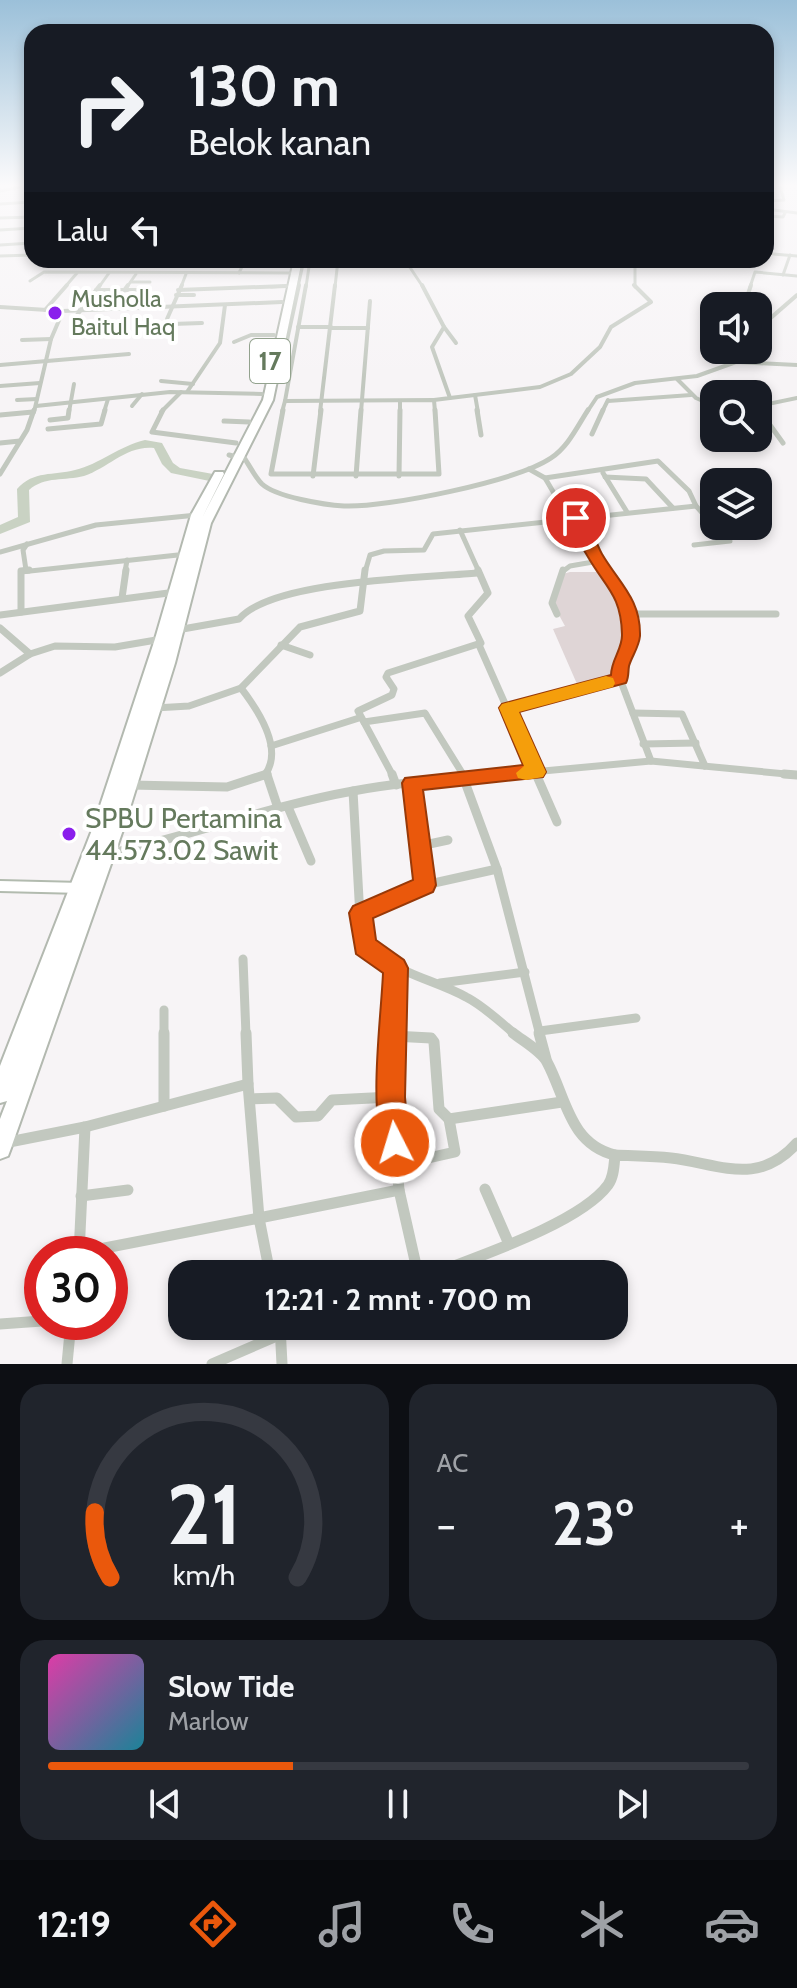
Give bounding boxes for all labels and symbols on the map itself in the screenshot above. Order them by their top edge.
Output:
place label: Musholla Baitul Haq [71,284,175,341]
marker: Musholla Baitul Haq [46,304,64,322]
road number: 17 [250,339,290,383]
pin [542,484,610,552]
place label: SPBU Pertamina 44.573.02 Sawit [85,801,283,867]
marker: SPBU Pertamina 44.573.02 Sawit [60,825,78,843]
position arrow [353,1101,437,1185]
speed limit sign: 30 [24,1236,128,1340]

